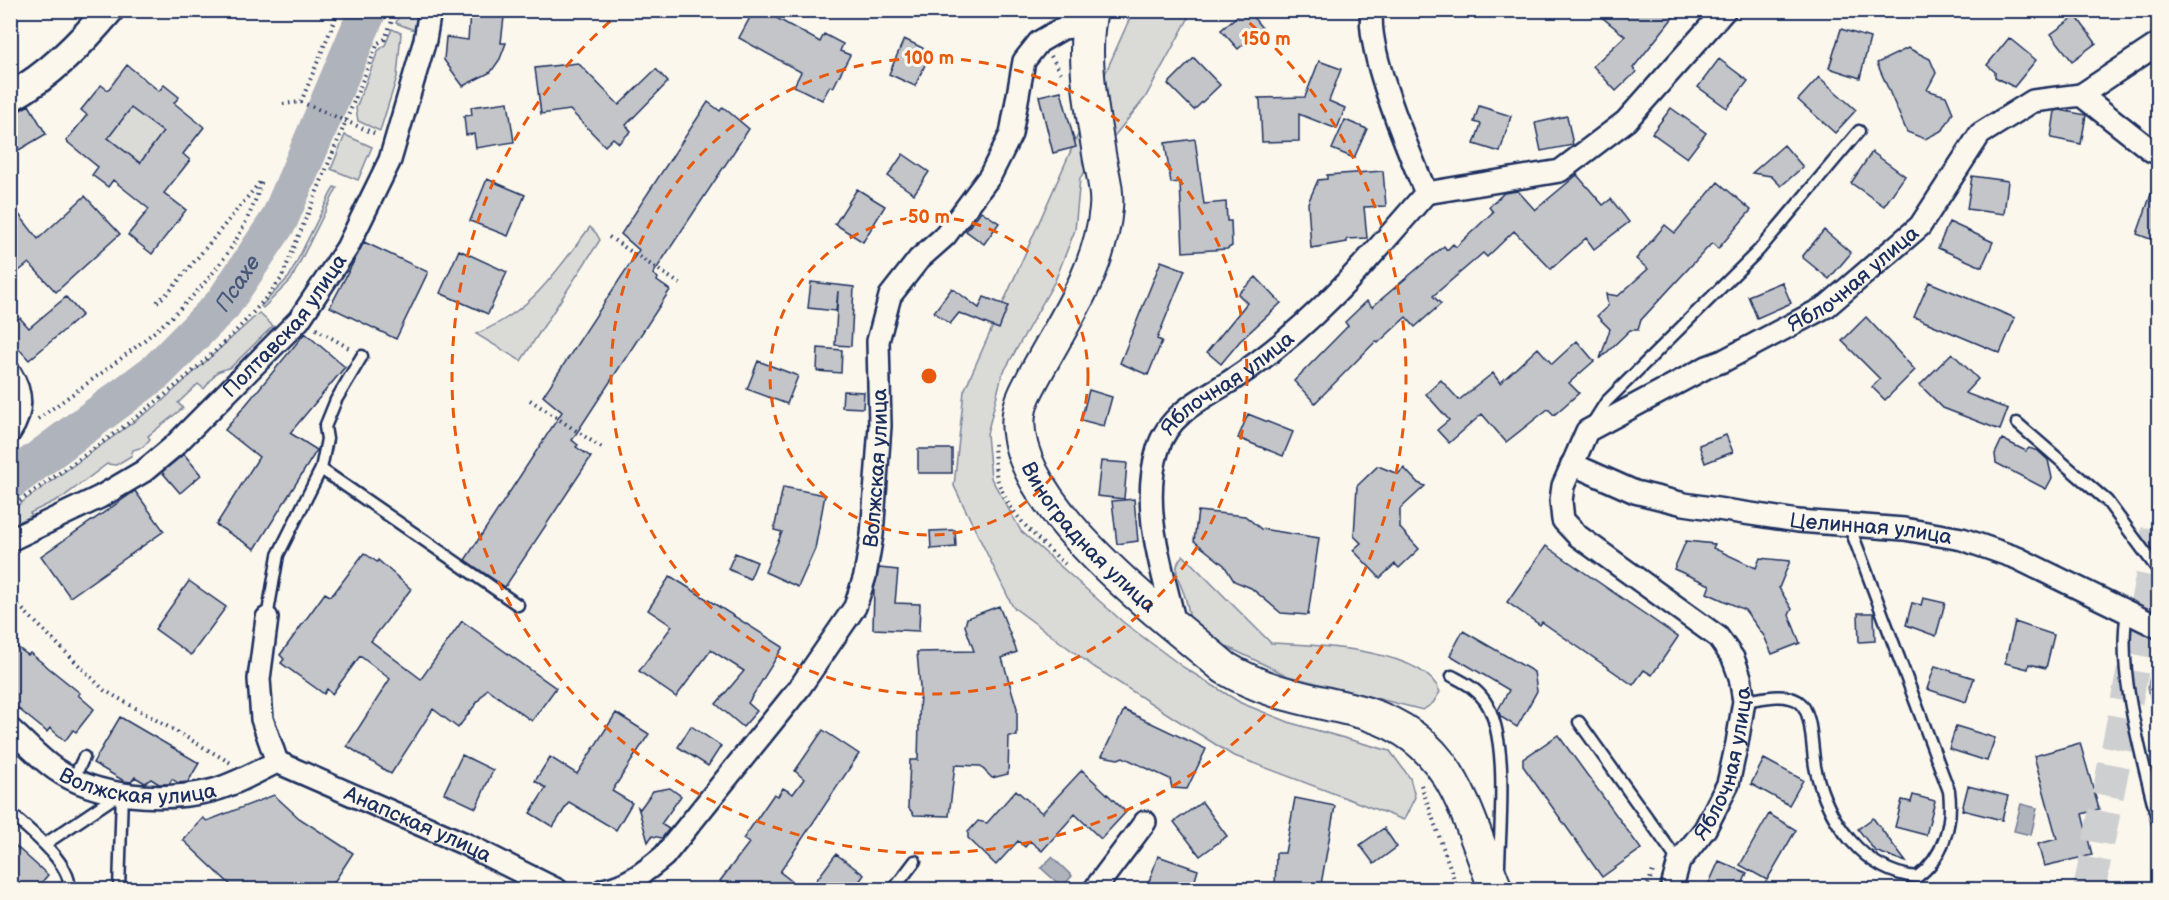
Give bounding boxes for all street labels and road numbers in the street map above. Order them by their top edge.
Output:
street label: Яблочная улица [1783,220,1924,338]
street label: Полтавская улица [218,249,353,403]
street label: Яблочная улица [1155,326,1300,440]
street label: Волжская улица [858,388,893,549]
street label: Виноградная улица [1016,458,1161,618]
street label: Целинная улица [1788,508,1955,550]
street label: Яблочная улица [1689,685,1757,846]
street label: Волжская улица [55,762,219,810]
street label: Анапская улица [340,781,496,868]

